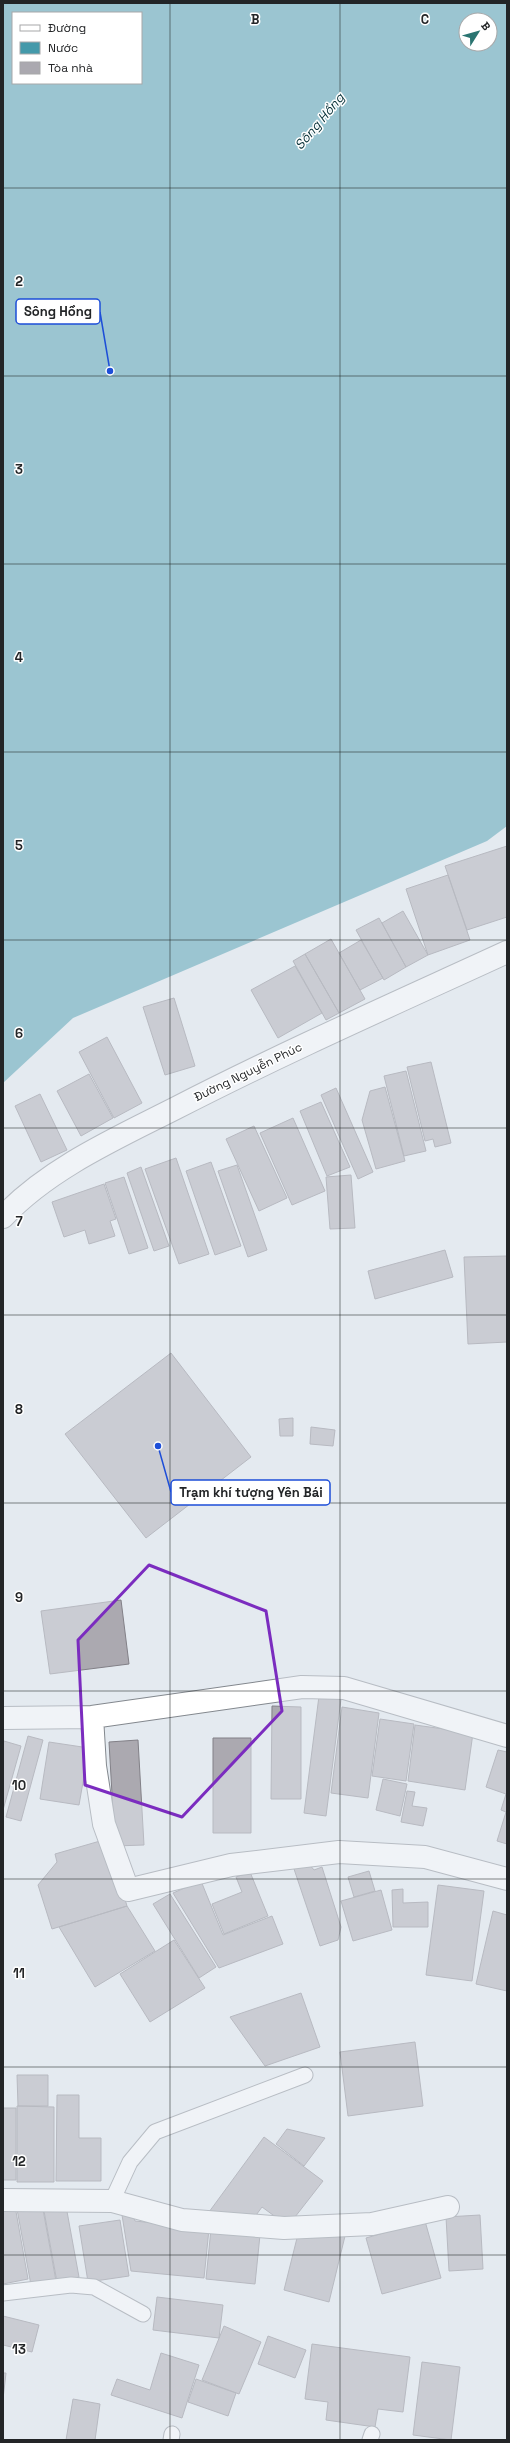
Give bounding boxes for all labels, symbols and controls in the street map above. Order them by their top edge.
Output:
text: B [251,11,260,28]
text: C [421,11,429,28]
legend [12,12,142,84]
north arrow [458,12,498,52]
text: B [478,19,494,33]
text: Đường [48,20,86,36]
text: Nước [48,40,78,56]
text: Tòa nhà [48,60,93,76]
water label: Sông Hồng [291,89,348,153]
text: 2 [15,273,23,290]
callout: Sông Hồng [16,299,100,324]
text: Sông Hồng [24,303,92,320]
text: 3 [15,461,23,478]
text: 4 [15,649,23,666]
text: 5 [15,837,23,854]
text: 6 [15,1025,23,1042]
street label: Đường Nguyễn Phúc [191,1039,305,1105]
text: 7 [15,1213,23,1230]
text: 8 [15,1401,23,1418]
callout: Trạm khí tượng Yên Bái [171,1480,330,1505]
text: Trạm khí tượng Yên Bái [179,1484,323,1501]
text: 9 [15,1589,23,1606]
text: 10 [12,1777,26,1794]
text: 11 [13,1965,25,1982]
text: 12 [12,2153,26,2170]
text: 13 [12,2341,26,2358]

